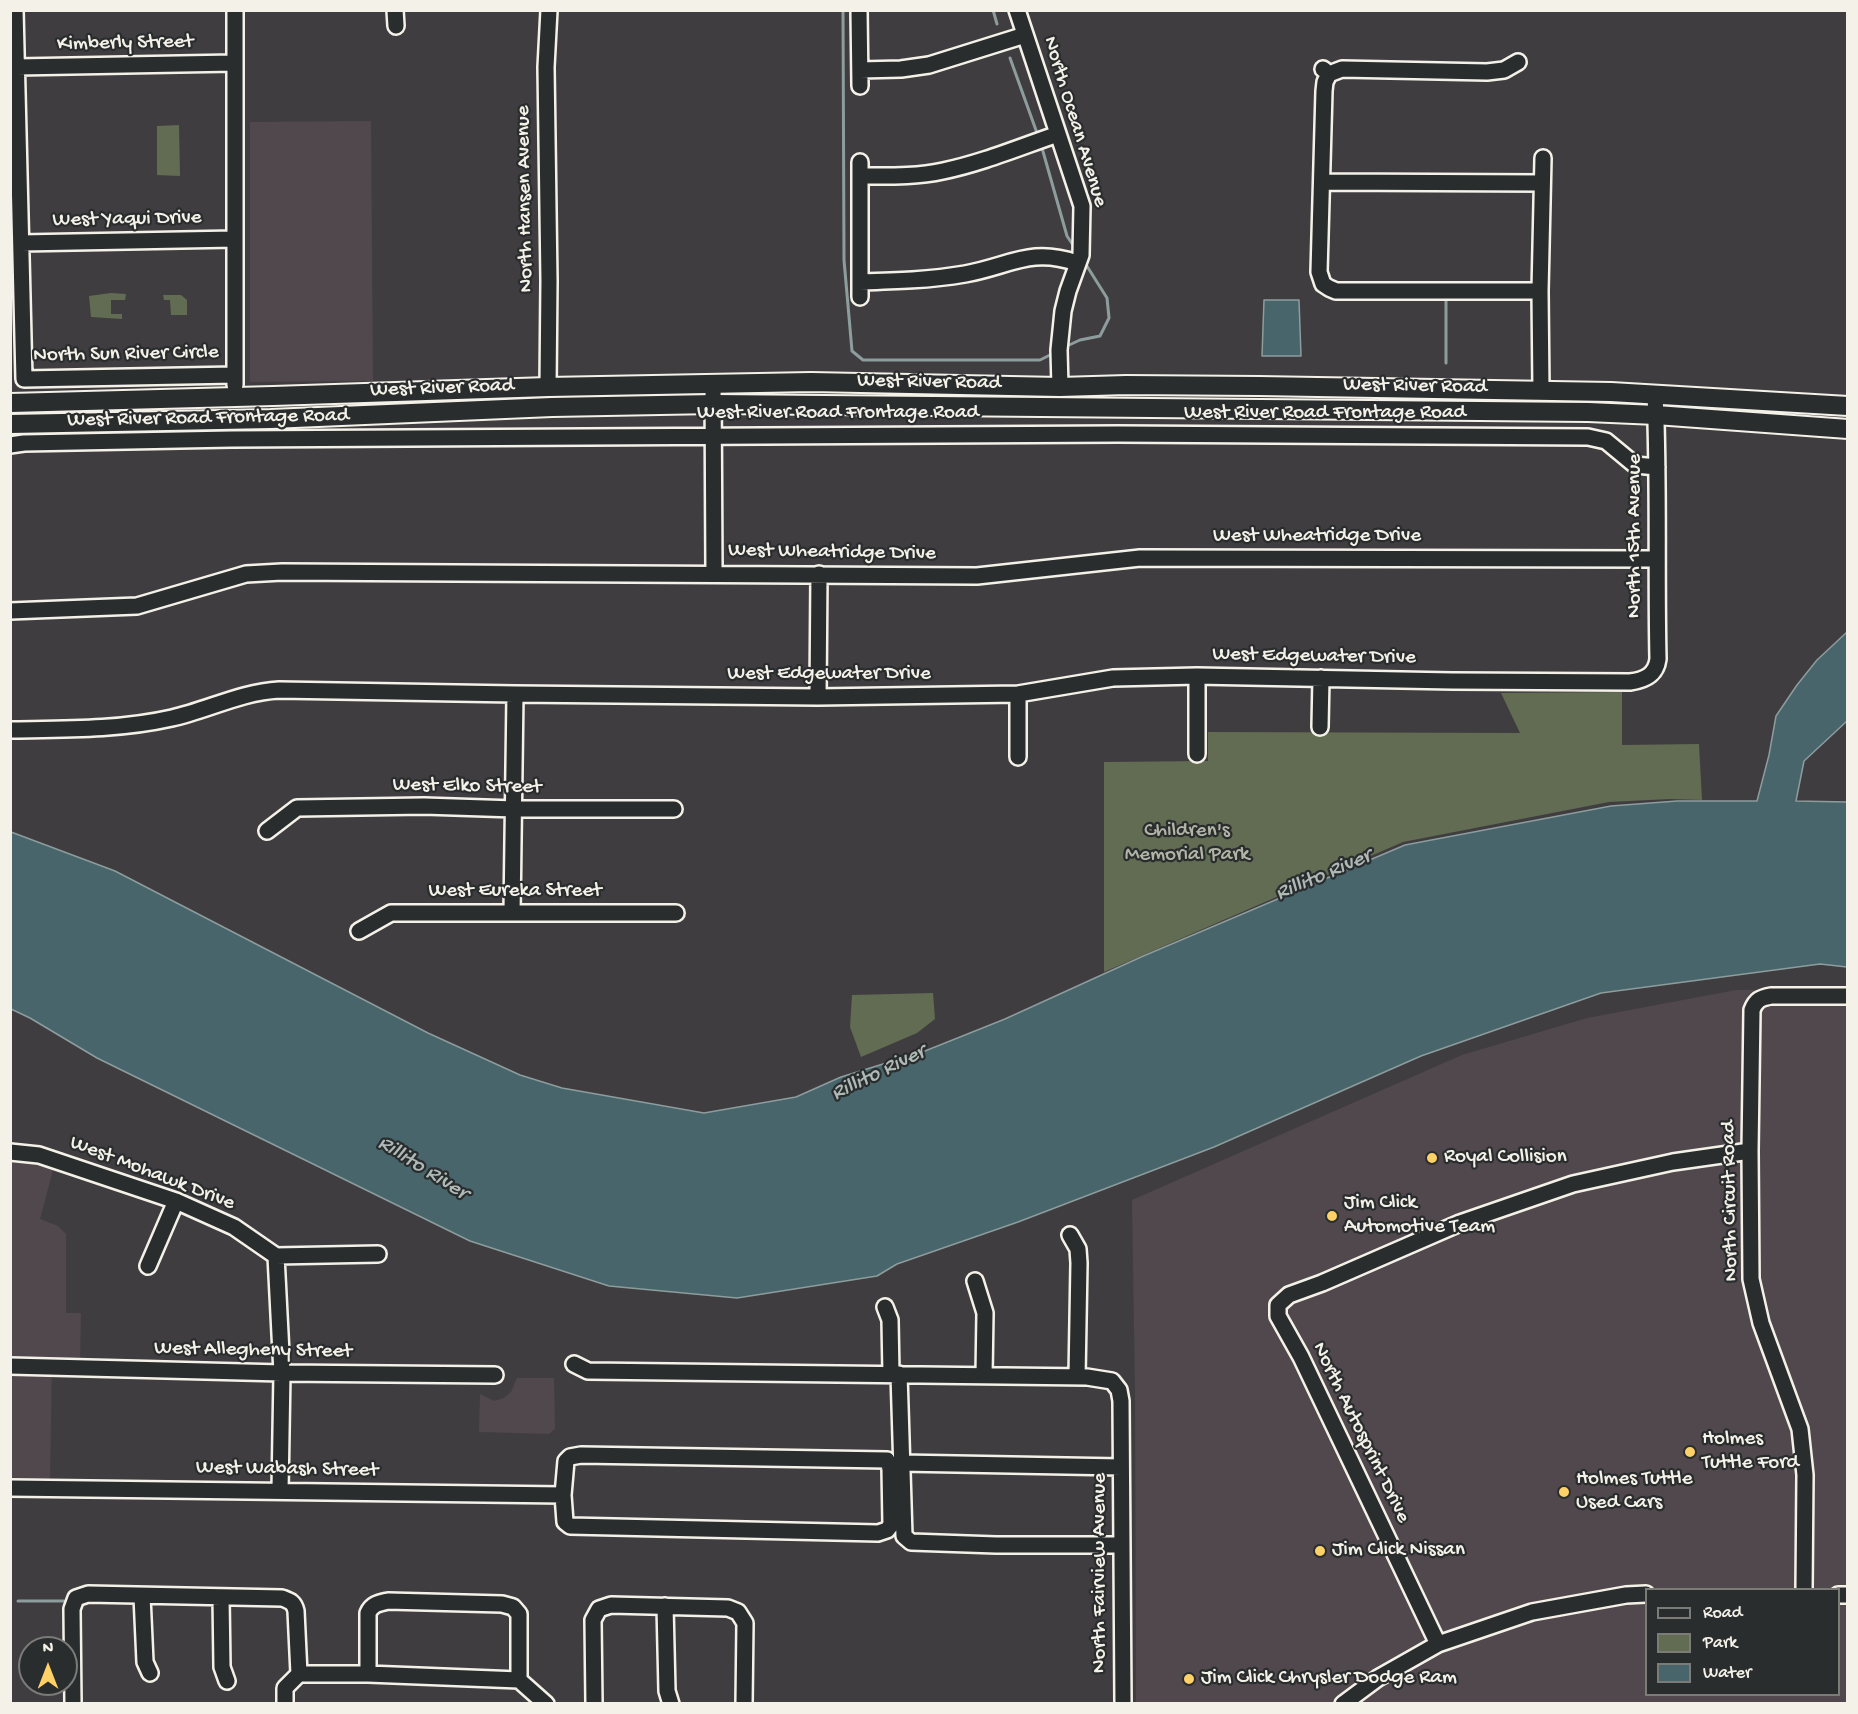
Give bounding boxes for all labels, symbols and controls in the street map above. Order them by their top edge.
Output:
street label: Kimberly Street [57,30,193,58]
street label: North Ocean Avenue [1036,34,1112,210]
street label: North Hansen Avenue [512,105,540,293]
street label: West Yaqui Drive [52,206,202,234]
street label: North Sun River Circle [33,341,219,369]
street label: West River Road [857,369,1001,397]
street label: West River Road [1343,373,1487,401]
street label: West River Road [370,374,514,404]
street label: West River Road Frontage Road [697,401,979,427]
street label: West River Road Frontage Road [1184,401,1466,427]
street label: West River Road Frontage Road [67,404,349,434]
street label: North 15th Avenue [1623,454,1649,618]
street label: West Wheatridge Drive [1213,524,1421,550]
street label: West Wheatridge Drive [728,539,936,567]
street label: West Edgewater Drive [1212,643,1416,671]
street label: West Edgewater Drive [727,662,931,688]
street label: West Elko Street [392,773,542,801]
park label: Children's Memorial Park [1125,819,1249,869]
water label: Rillito River [1272,844,1376,908]
street label: West Eureka Street [428,879,602,905]
water label: Rillito River [828,1040,930,1108]
street label: North Circuit Road [1717,1120,1745,1282]
street label: West Mohawk Drive [66,1131,238,1217]
water label: Rillito River [372,1131,472,1207]
place label: Royal Collision [1444,1145,1567,1171]
marker: Royal Collision [1425,1151,1439,1165]
place label: Jim Click Automotive Team [1344,1191,1495,1241]
marker: Jim Click Automotive Team [1325,1209,1339,1223]
street label: West Allegheny Street [154,1337,352,1365]
street label: North Autosprint Drive [1305,1339,1415,1527]
place label: Holmes Tuttle Ford [1702,1427,1799,1477]
marker: Holmes Tuttle Ford [1683,1445,1697,1459]
street label: West Wabash Street [196,1456,378,1484]
place label: Holmes Tuttle Used Cars [1576,1467,1693,1517]
street label: North Fairview Avenue [1088,1473,1114,1673]
marker: Holmes Tuttle Used Cars [1557,1485,1571,1499]
place label: Jim Click Nissan [1332,1538,1465,1564]
marker: Jim Click Nissan [1313,1544,1327,1558]
legend [1645,1588,1840,1696]
text: Road [1703,1603,1742,1624]
text: Park [1703,1633,1737,1654]
north arrow [18,1636,78,1696]
text: N [43,1640,53,1659]
text: Water [1703,1663,1751,1684]
place label: Jim Click Chrysler Dodge Ram [1201,1666,1457,1692]
marker: Jim Click Chrysler Dodge Ram [1182,1672,1196,1686]

